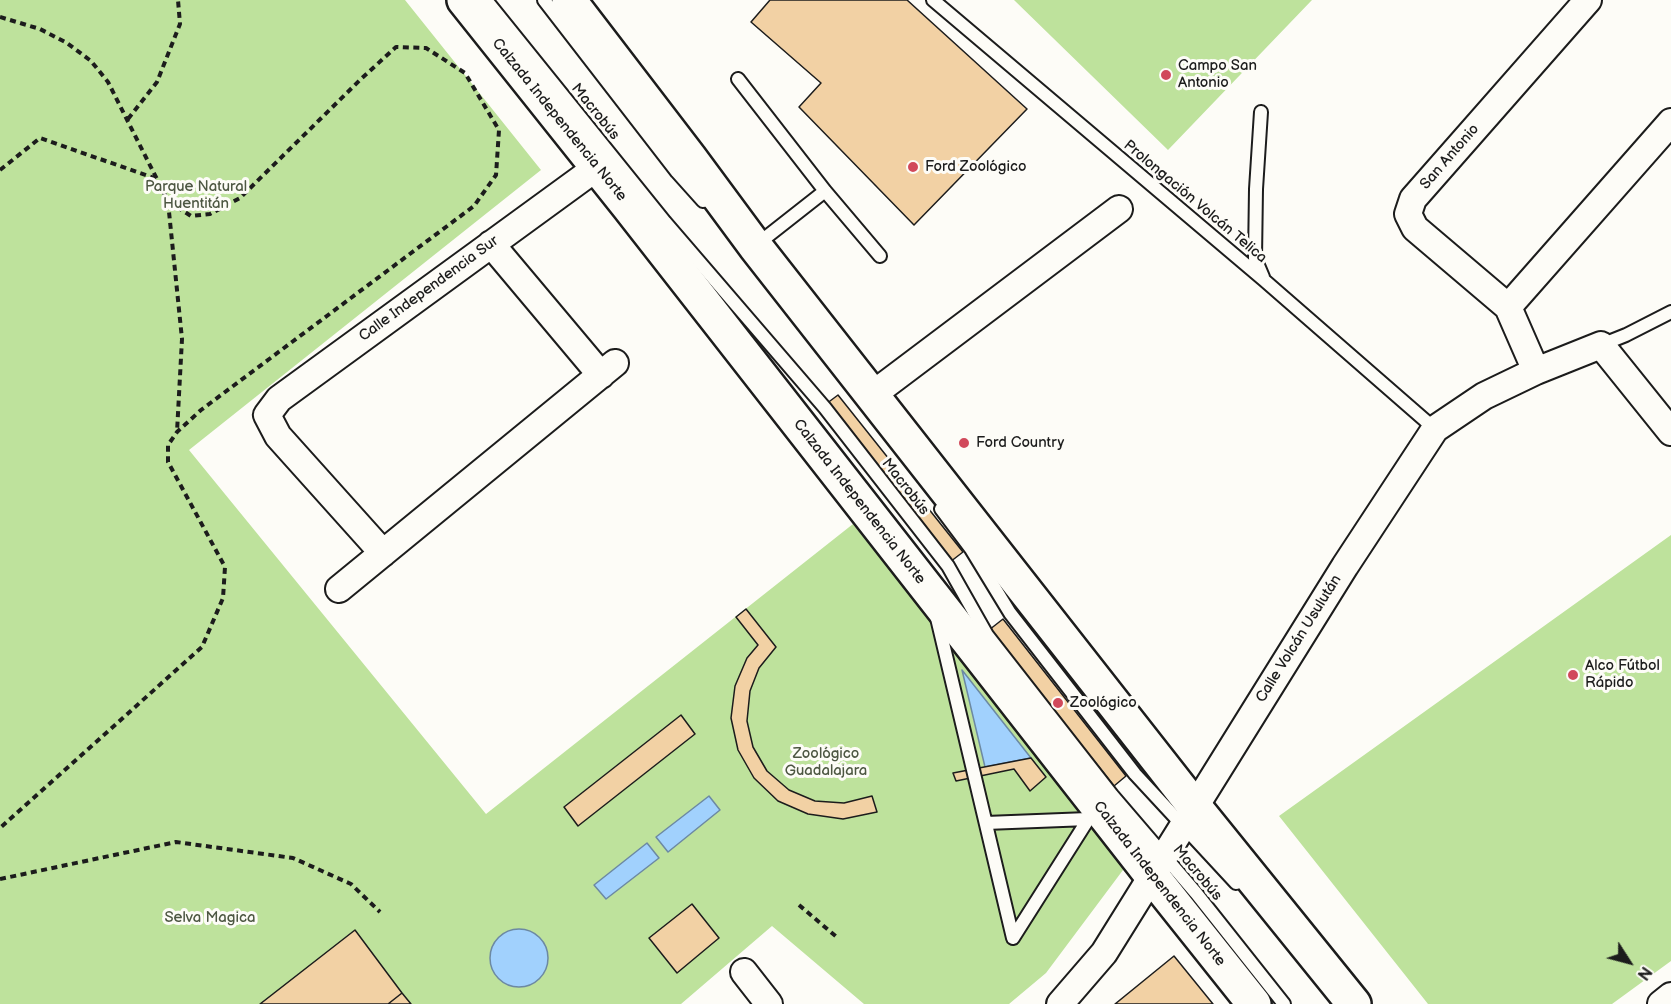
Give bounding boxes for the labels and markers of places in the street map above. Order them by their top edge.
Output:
place label: Campo San Antonio [1178,57,1257,92]
marker: Campo San Antonio [1159,68,1173,82]
place label: Ford Zoológico [925,158,1026,176]
marker: Ford Zoológico [906,160,920,174]
place label: Ford Country [976,434,1064,452]
marker: Ford Country [957,436,971,450]
place label: Alco Fútbol Rápido [1585,657,1660,692]
marker: Alco Fútbol Rápido [1566,668,1580,682]
place label: Zoológico [1070,694,1137,712]
marker: Zoológico [1051,696,1065,710]

